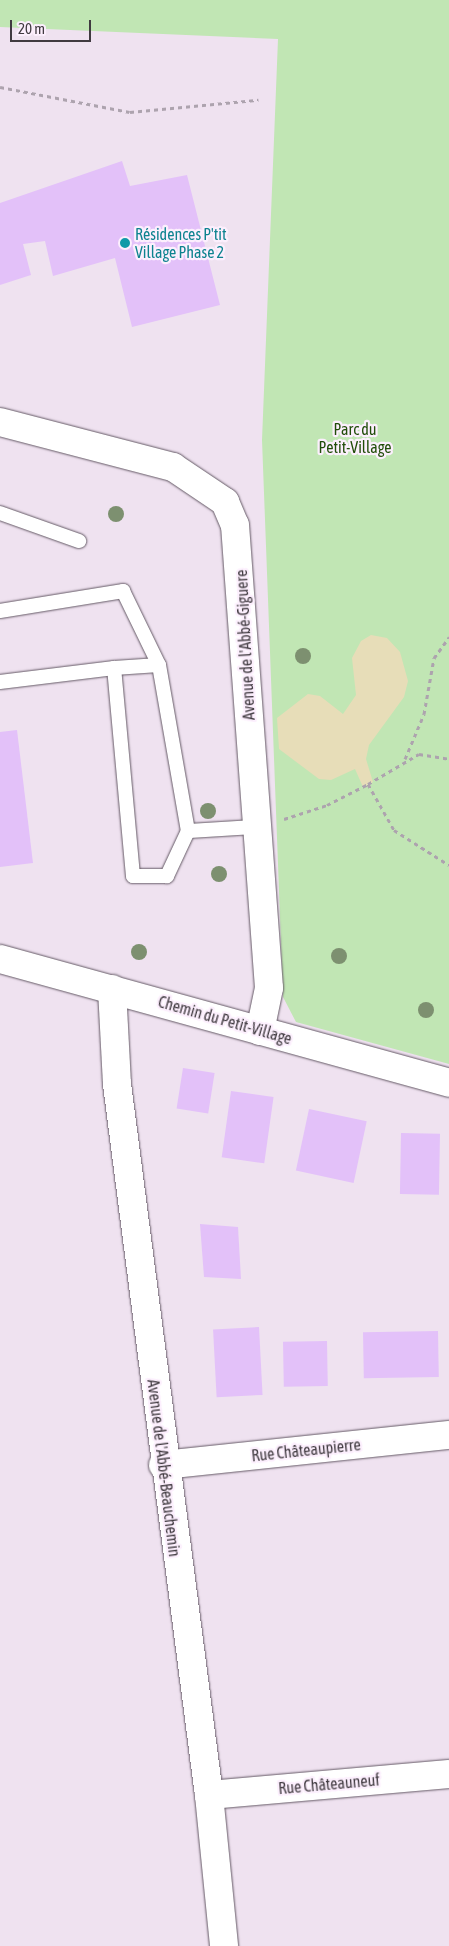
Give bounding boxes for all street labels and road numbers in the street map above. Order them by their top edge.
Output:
street label: Avenue de l'Abbé-Giguere [231,569,259,721]
street label: Chemin du Petit-Village [156,992,294,1048]
street label: Avenue de l'Abbé-Beauchemin [144,1378,184,1558]
street label: Rue Châteaupierre [250,1435,362,1465]
street label: Rue Châteauneuf [278,1770,380,1798]

